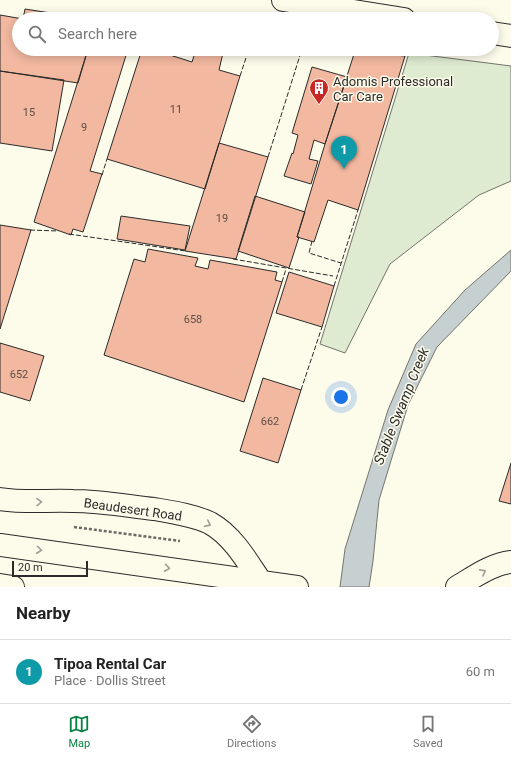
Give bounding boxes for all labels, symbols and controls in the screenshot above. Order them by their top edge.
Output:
search box [12,12,499,56]
icon: search [26,23,48,45]
text: Search here [58,25,137,43]
place label: Adomis Professional Car Care [333,74,453,104]
building icon: Adomis Professional Car Care [308,77,330,105]
house number: 11 [170,103,182,116]
house number: 15 [23,106,35,119]
house number: 9 [81,121,87,134]
pin: 1 [331,136,357,169]
house number: 19 [216,212,228,225]
house number: 658 [184,313,202,326]
water label: Stable Swamp Creek [370,344,432,467]
house number: 652 [10,368,28,381]
your location [331,387,351,407]
house number: 662 [261,415,279,428]
street label: Beaudesert Road [83,495,183,524]
one-way arrow [36,497,42,506]
one-way arrow [204,519,211,527]
one-way arrow [36,545,42,554]
scale bar [12,559,88,578]
text: 20 m [18,561,43,574]
one-way arrow [164,563,170,572]
one-way arrow [479,569,486,577]
text: Nearby [16,603,71,623]
text: Tipoa Rental Car [54,655,166,673]
text: 1 [25,664,33,679]
text: 60 m [466,664,495,679]
text: Place · Dollis Street [54,673,166,688]
tab: Map [68,713,90,750]
tab: Directions [227,713,276,750]
tab: Saved [413,713,443,750]

